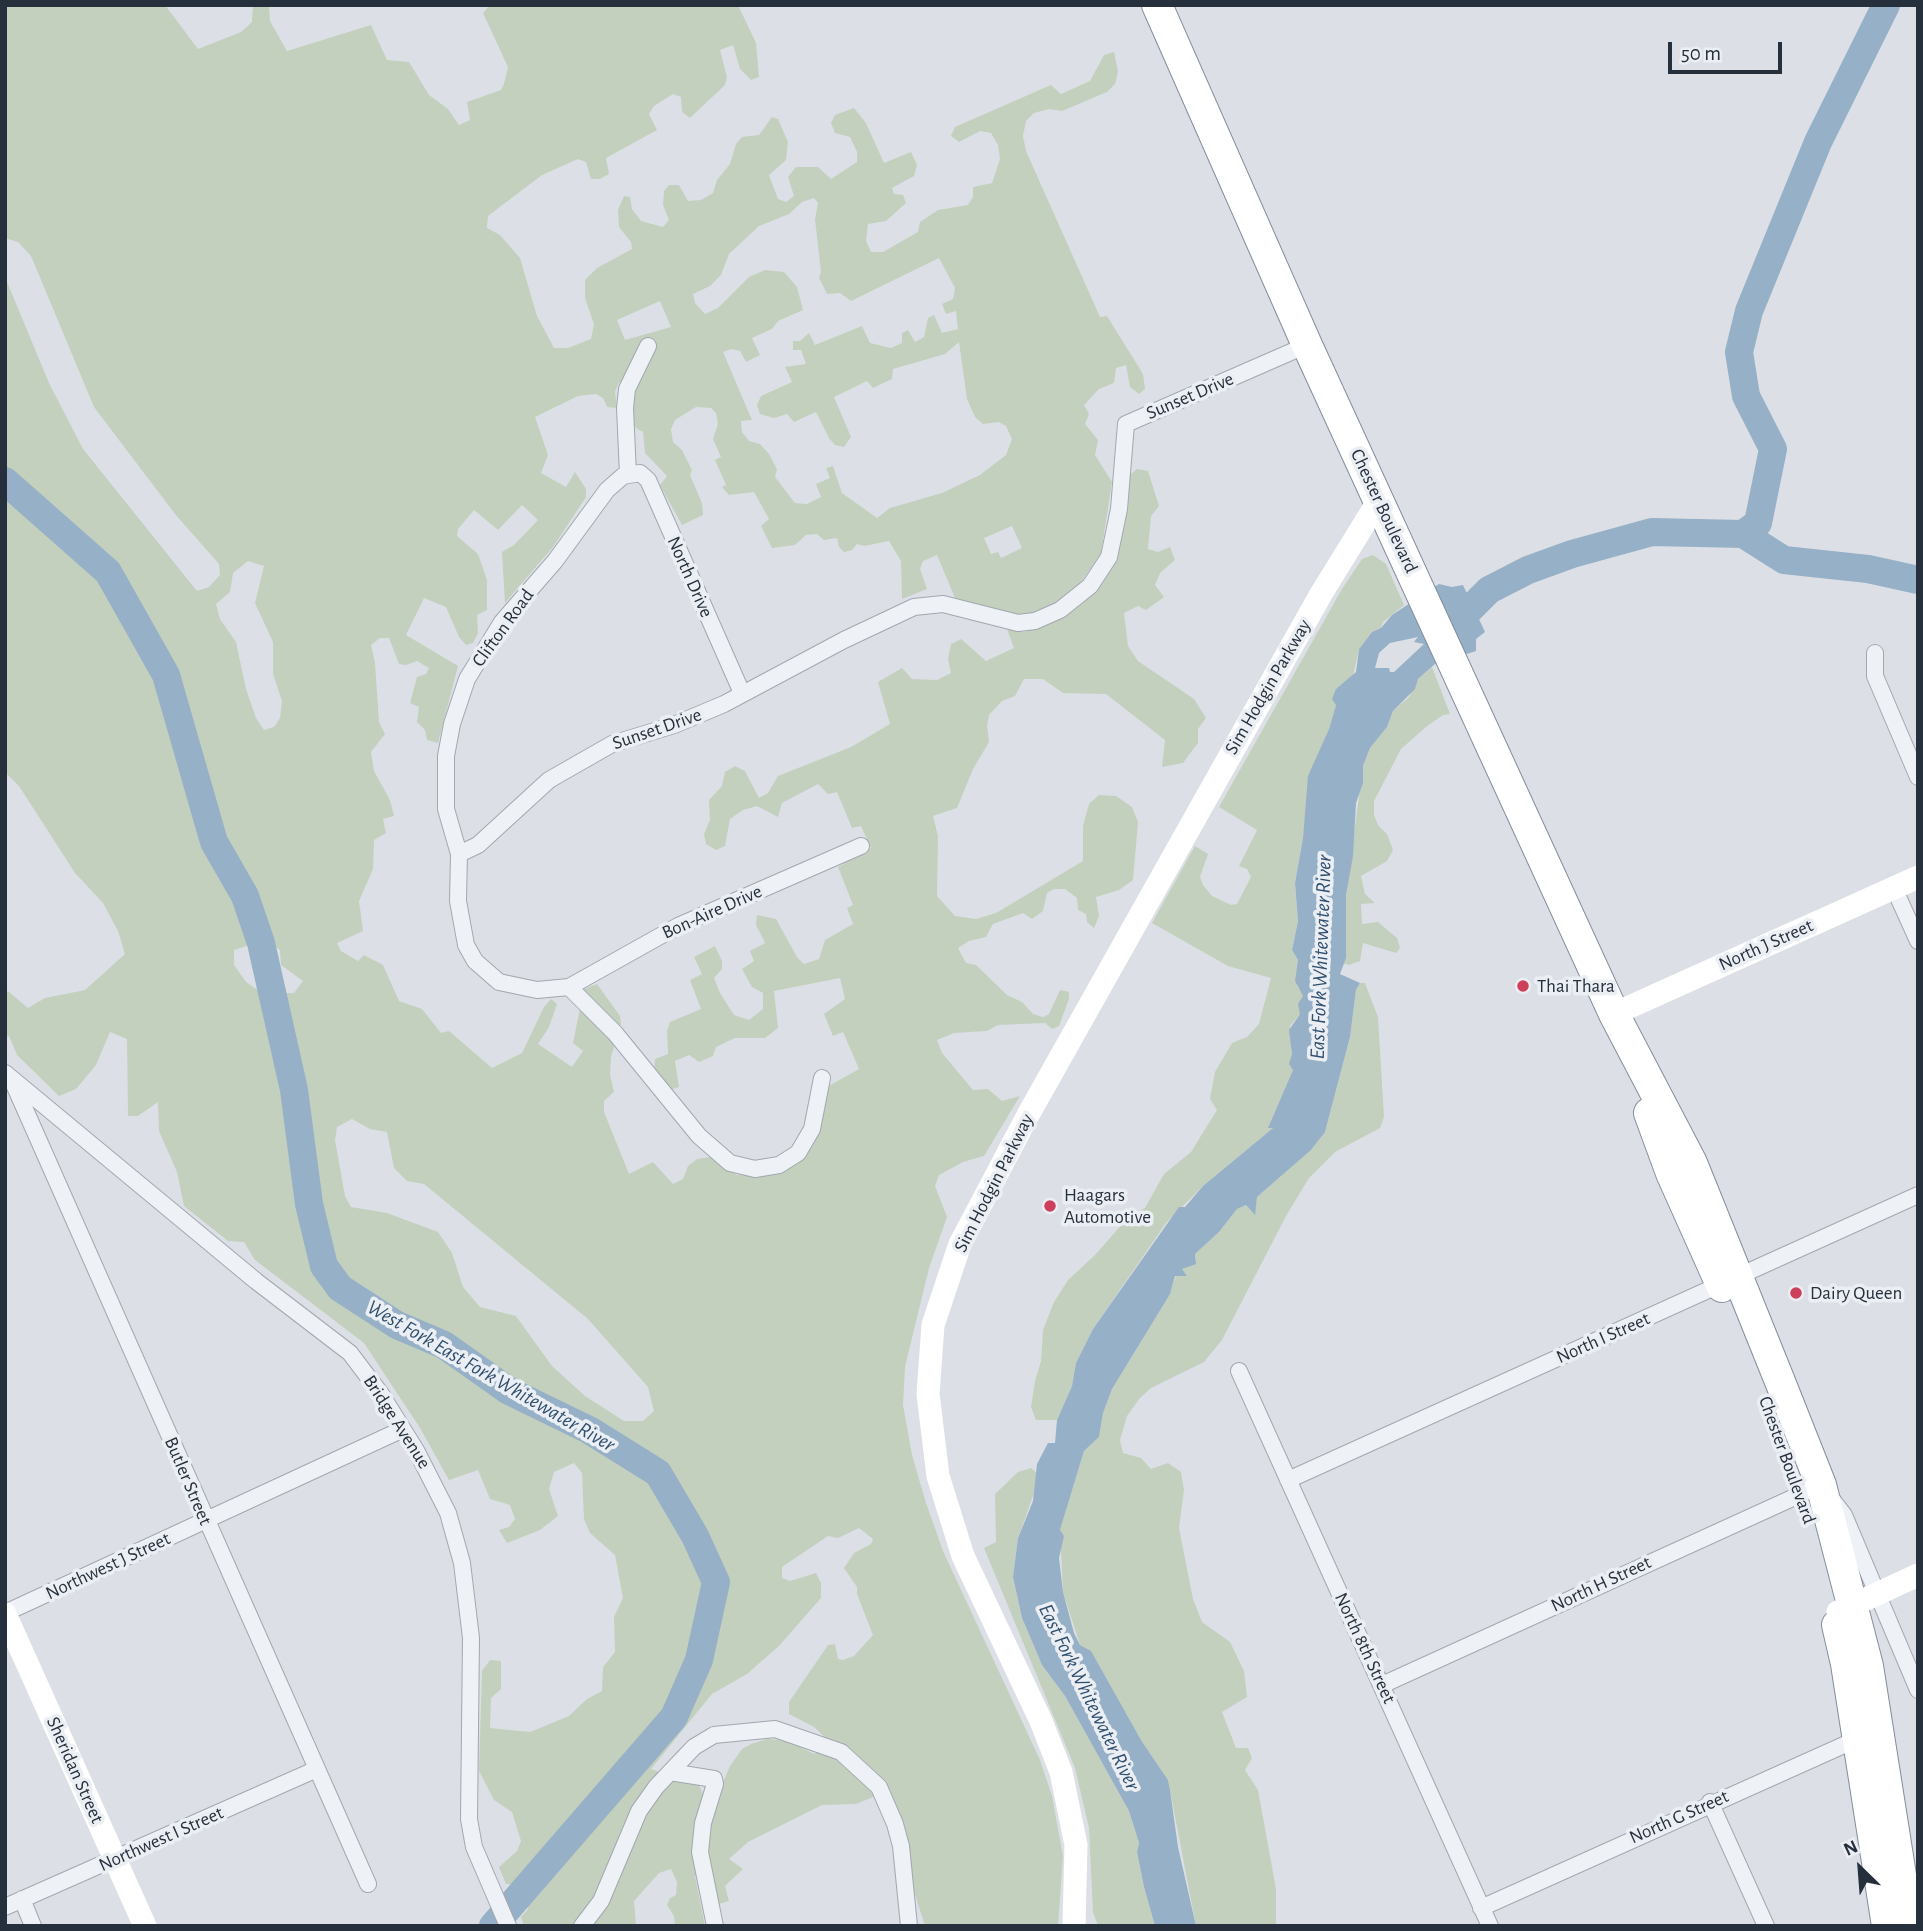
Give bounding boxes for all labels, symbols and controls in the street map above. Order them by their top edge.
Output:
scale bar [1671,28,1785,72]
text: 50 m [1681,43,1721,64]
street label: Sunset Drive [1143,367,1237,425]
street label: Chester Boulevard [1345,445,1423,577]
street label: North Drive [662,533,718,621]
street label: Clifton Road [467,585,539,671]
street label: Sim Hodgin Parkway [1220,615,1316,759]
street label: Sunset Drive [609,703,705,755]
water label: East Fork Whitewater River [1305,854,1337,1060]
street label: Bon-Aire Drive [659,880,765,944]
street label: North J Street [1715,914,1817,976]
place label: Thai Thara [1537,975,1615,997]
marker: Thai Thara [1515,978,1531,994]
street label: Sim Hodgin Parkway [949,1110,1039,1256]
place label: Haagars Automotive [1064,1184,1151,1228]
marker: Haagars Automotive [1042,1198,1058,1214]
place label: Dairy Queen [1810,1282,1902,1304]
marker: Dairy Queen [1788,1285,1804,1301]
water label: West Fork East Fork Whitewater River [363,1295,619,1457]
street label: North I Street [1553,1307,1653,1369]
street label: Bridge Avenue [358,1371,436,1473]
street label: Chester Boulevard [1753,1393,1821,1527]
street label: Butler Street [159,1434,217,1528]
street label: Northwest J Street [42,1527,174,1605]
street label: North H Street [1547,1551,1655,1617]
street label: North 8th Street [1329,1589,1401,1707]
water label: East Fork Whitewater River [1033,1600,1145,1794]
street label: Sheridan Street [41,1713,109,1827]
street label: North G Street [1626,1785,1732,1849]
street label: Northwest I Street [95,1801,227,1877]
north arrow [1825,1833,1895,1903]
text: N [1841,1837,1861,1860]

